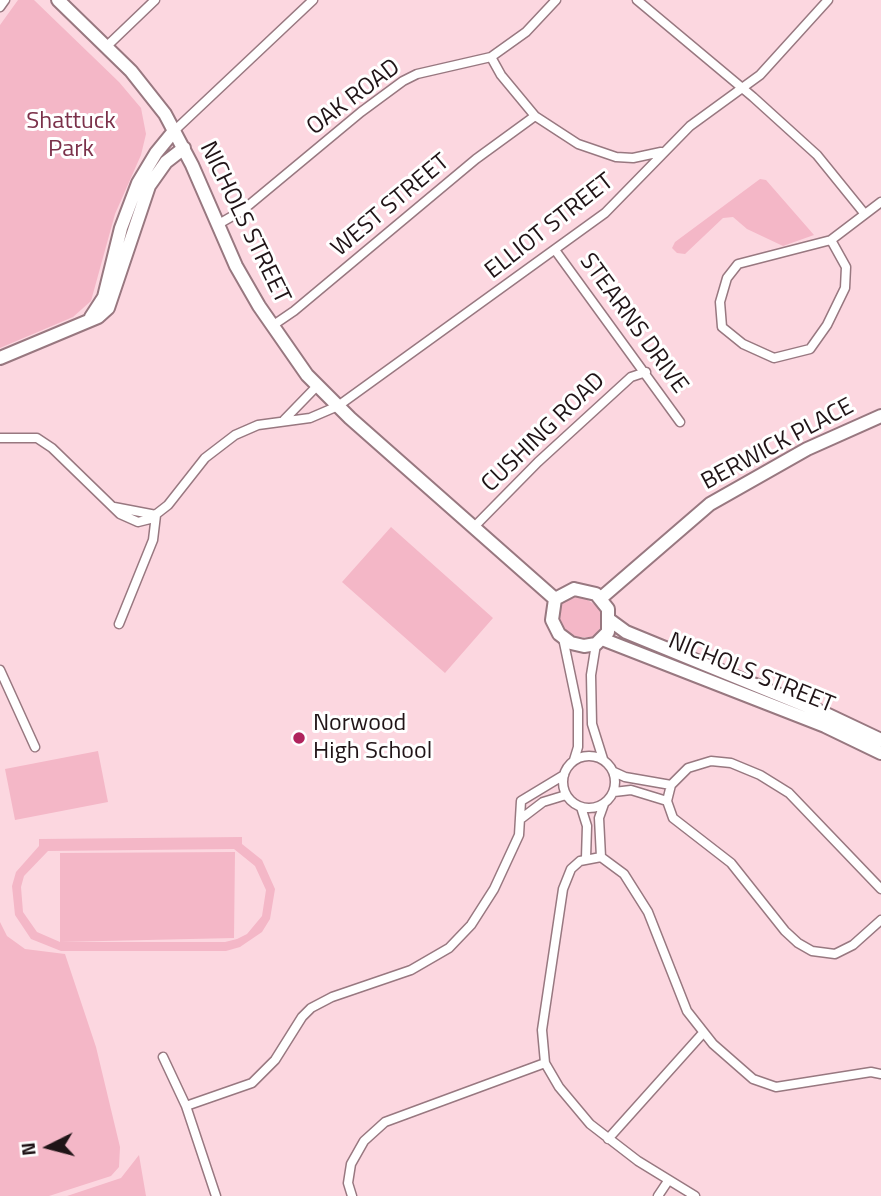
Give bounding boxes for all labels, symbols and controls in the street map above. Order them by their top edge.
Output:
street label: OAK ROAD [302,54,406,142]
park label: Shattuck Park [26,108,116,164]
street label: NICHOLS STREET [192,137,296,309]
street label: WEST STREET [326,148,456,264]
street label: ELLIOT STREET [480,168,620,286]
street label: STEARNS DRIVE [573,248,693,400]
street label: CUSHING ROAD [476,367,612,499]
street label: BERWICK PLACE [697,393,859,497]
street label: NICHOLS STREET [664,628,838,720]
place label: Norwood High School [313,710,432,766]
marker: Norwood High School [291,730,307,746]
north arrow [14,1112,84,1182]
text: N [13,1141,43,1157]

